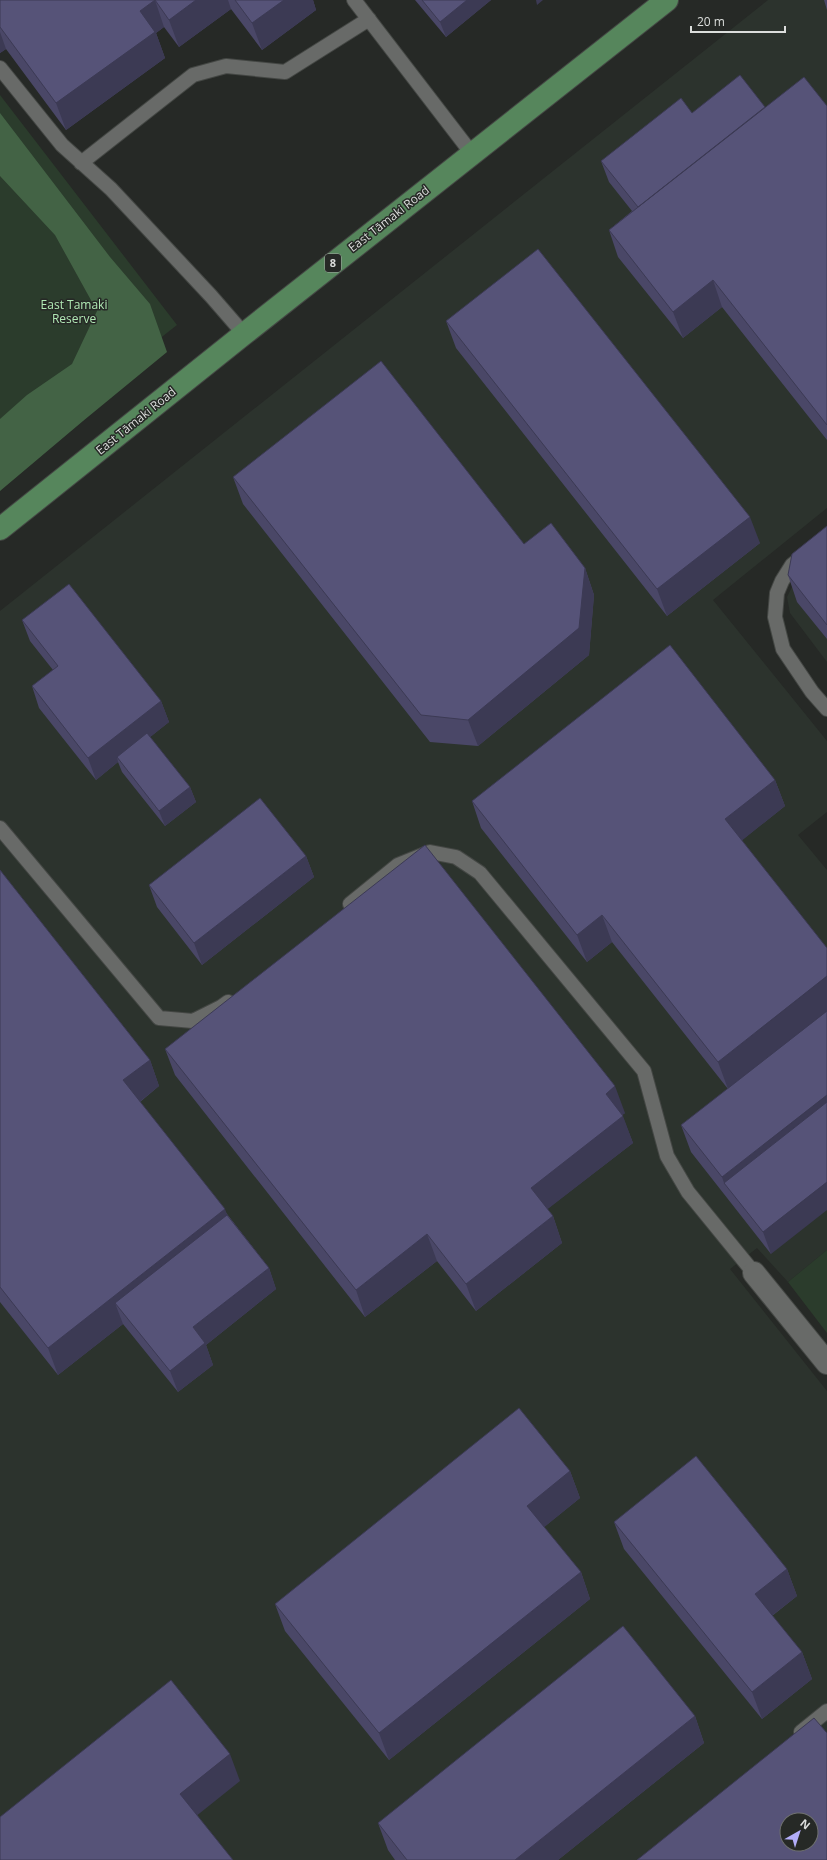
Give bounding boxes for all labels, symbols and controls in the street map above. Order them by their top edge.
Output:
scale bar [691,8,785,34]
text: 20 m [697,13,725,30]
street label: East Tāmaki Road [345,182,433,256]
road number: 8 [325,254,341,272]
park label: East Tamaki Reserve [41,296,107,327]
street label: East Tāmaki Road [92,383,179,458]
north arrow [779,1812,819,1852]
text: N [797,1815,814,1832]

